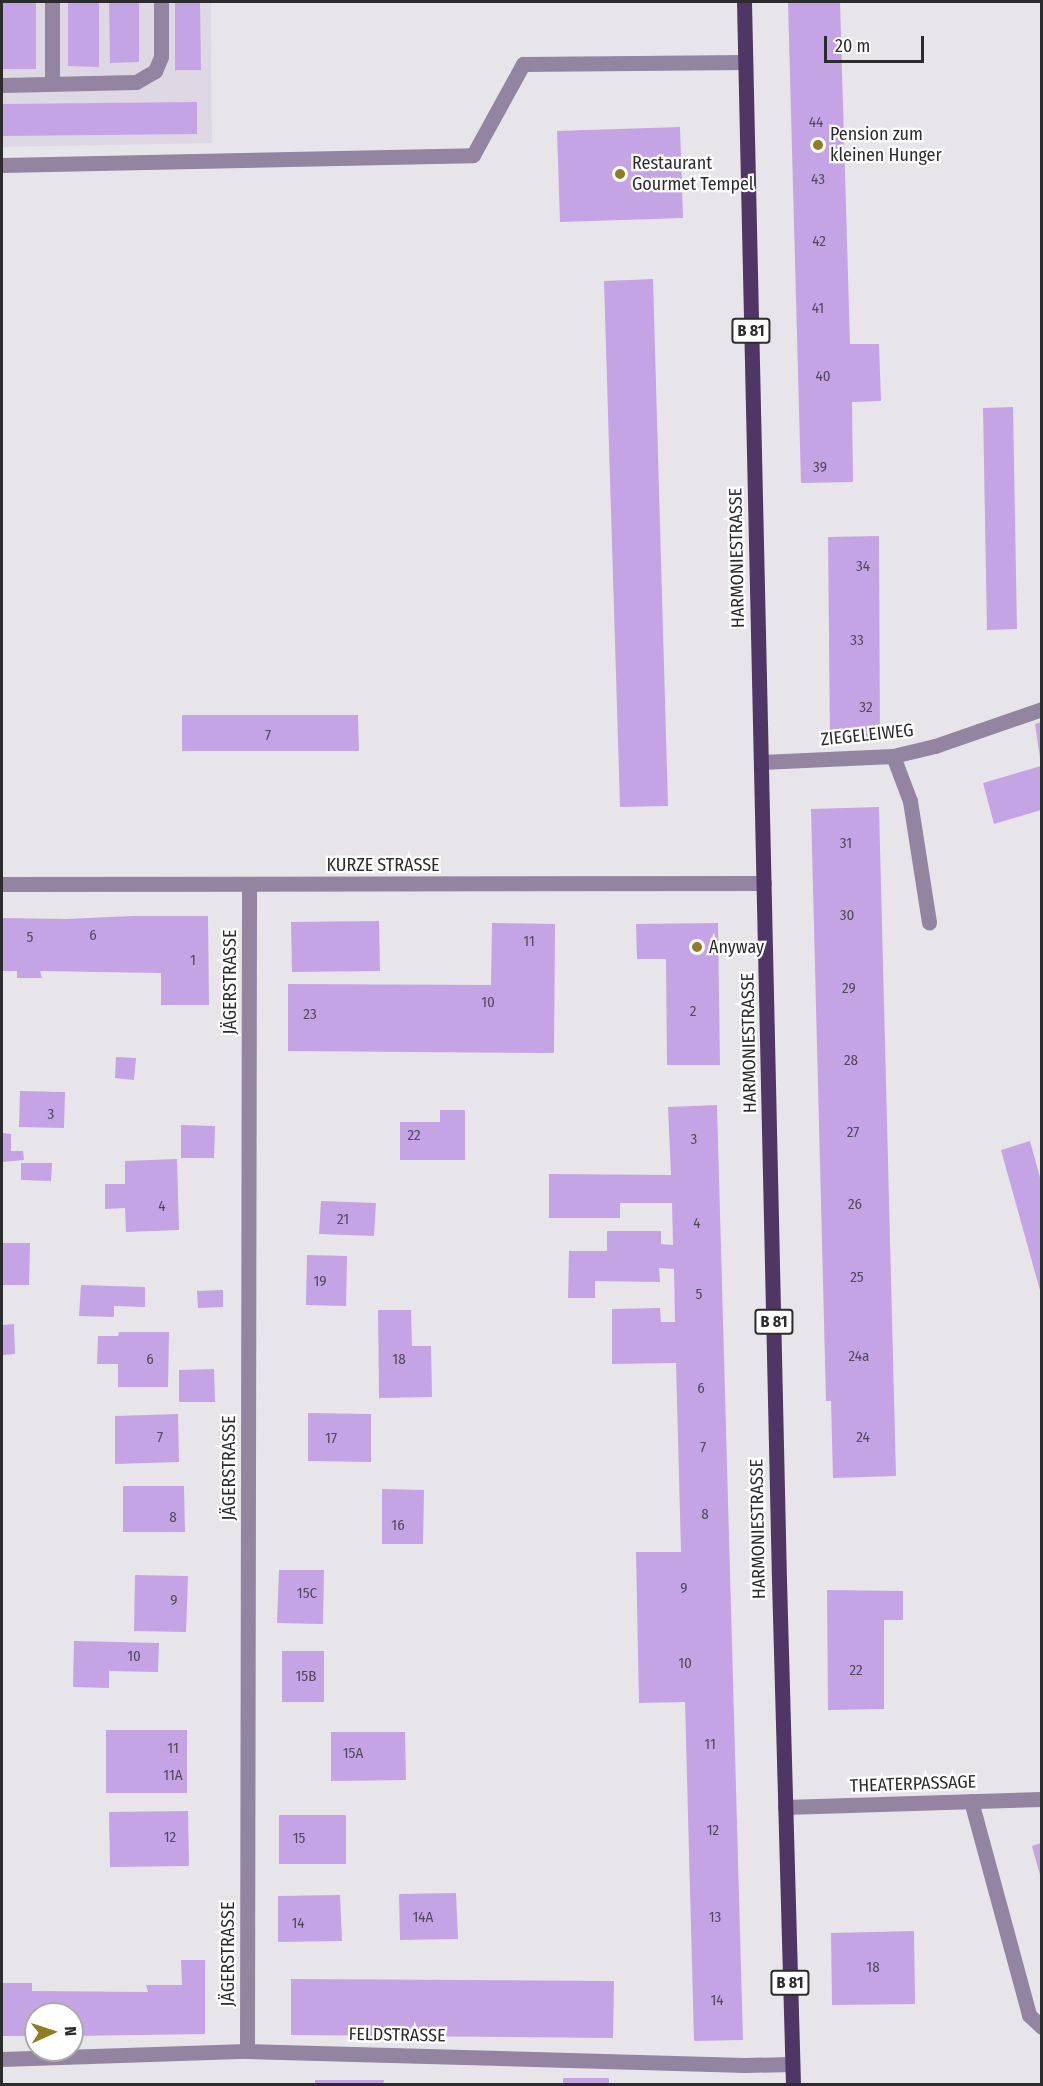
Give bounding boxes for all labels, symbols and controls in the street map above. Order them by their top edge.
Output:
scale bar [827,24,928,62]
text: 20 m [835,35,870,57]
house number: 44 [809,114,823,132]
place label: Pension zum kleinen Hunger [830,124,942,166]
marker: Pension zum kleinen Hunger [811,138,825,152]
place label: Restaurant Gourmet Tempel [632,153,754,195]
marker: Restaurant Gourmet Tempel [613,167,627,181]
house number: 43 [811,171,825,189]
house number: 42 [812,233,826,251]
house number: 41 [812,300,824,318]
road number: B 81 [730,318,772,344]
house number: 40 [815,368,831,386]
house number: 39 [813,459,827,477]
street label: HARMONIESTRASSE [725,488,749,628]
house number: 34 [856,558,870,576]
house number: 33 [850,632,864,650]
house number: 32 [859,699,873,717]
street label: ZIEGELEIWEG [819,719,915,751]
house number: 7 [265,727,271,745]
house number: 31 [840,835,852,853]
street label: KURZE STRASSE [326,854,440,876]
house number: 30 [840,907,854,925]
house number: 6 [89,927,97,945]
house number: 5 [27,929,33,947]
street label: JÄGERSTRASSE [219,930,241,1034]
house number: 11 [523,933,535,951]
place label: Anyway [709,936,764,958]
marker: Anyway [690,940,704,954]
house number: 1 [190,952,196,970]
street label: HARMONIESTRASSE [737,973,761,1113]
house number: 29 [842,980,856,998]
house number: 10 [481,994,495,1012]
house number: 2 [690,1003,696,1021]
house number: 23 [303,1006,317,1024]
house number: 28 [844,1052,858,1070]
house number: 3 [48,1106,54,1124]
house number: 27 [847,1124,859,1142]
house number: 22 [407,1127,421,1145]
house number: 3 [691,1131,697,1149]
house number: 26 [848,1196,862,1214]
house number: 4 [158,1198,166,1216]
house number: 21 [337,1211,349,1229]
house number: 4 [693,1215,701,1233]
house number: 25 [850,1269,864,1287]
house number: 19 [313,1273,327,1291]
house number: 5 [696,1286,702,1304]
road number: B 81 [753,1309,795,1335]
house number: 24a [849,1348,869,1366]
house number: 6 [146,1351,154,1369]
house number: 18 [392,1351,406,1369]
house number: 6 [697,1380,705,1398]
street label: JÄGERSTRASSE [218,1416,240,1520]
house number: 7 [157,1429,163,1447]
house number: 24 [856,1429,870,1447]
house number: 17 [325,1430,337,1448]
house number: 7 [700,1439,706,1457]
street label: HARMONIESTRASSE [746,1459,770,1599]
house number: 8 [701,1506,709,1524]
house number: 8 [169,1509,177,1527]
house number: 16 [391,1517,405,1535]
house number: 9 [680,1580,688,1598]
house number: 15C [297,1585,317,1603]
house number: 9 [170,1592,178,1610]
house number: 10 [127,1648,141,1666]
house number: 10 [678,1655,692,1673]
house number: 22 [849,1662,863,1680]
house number: 15B [296,1668,316,1686]
house number: 11 [704,1736,716,1754]
house number: 11 [167,1740,179,1758]
house number: 15A [343,1745,363,1763]
house number: 11A [163,1767,183,1785]
street label: THEATERPASSAGE [850,1771,976,1797]
house number: 12 [707,1822,719,1840]
house number: 12 [164,1829,176,1847]
house number: 15 [293,1830,305,1848]
street label: JÄGERSTRASSE [217,1902,239,2006]
house number: 14A [413,1909,433,1927]
house number: 13 [709,1909,721,1927]
house number: 14 [291,1915,305,1933]
house number: 18 [866,1959,880,1977]
road number: B 81 [769,1970,811,1996]
house number: 14 [710,1992,724,2010]
north arrow [24,2002,84,2062]
street label: FELDSTRASSE [348,2023,446,2047]
text: N [61,2026,80,2036]

